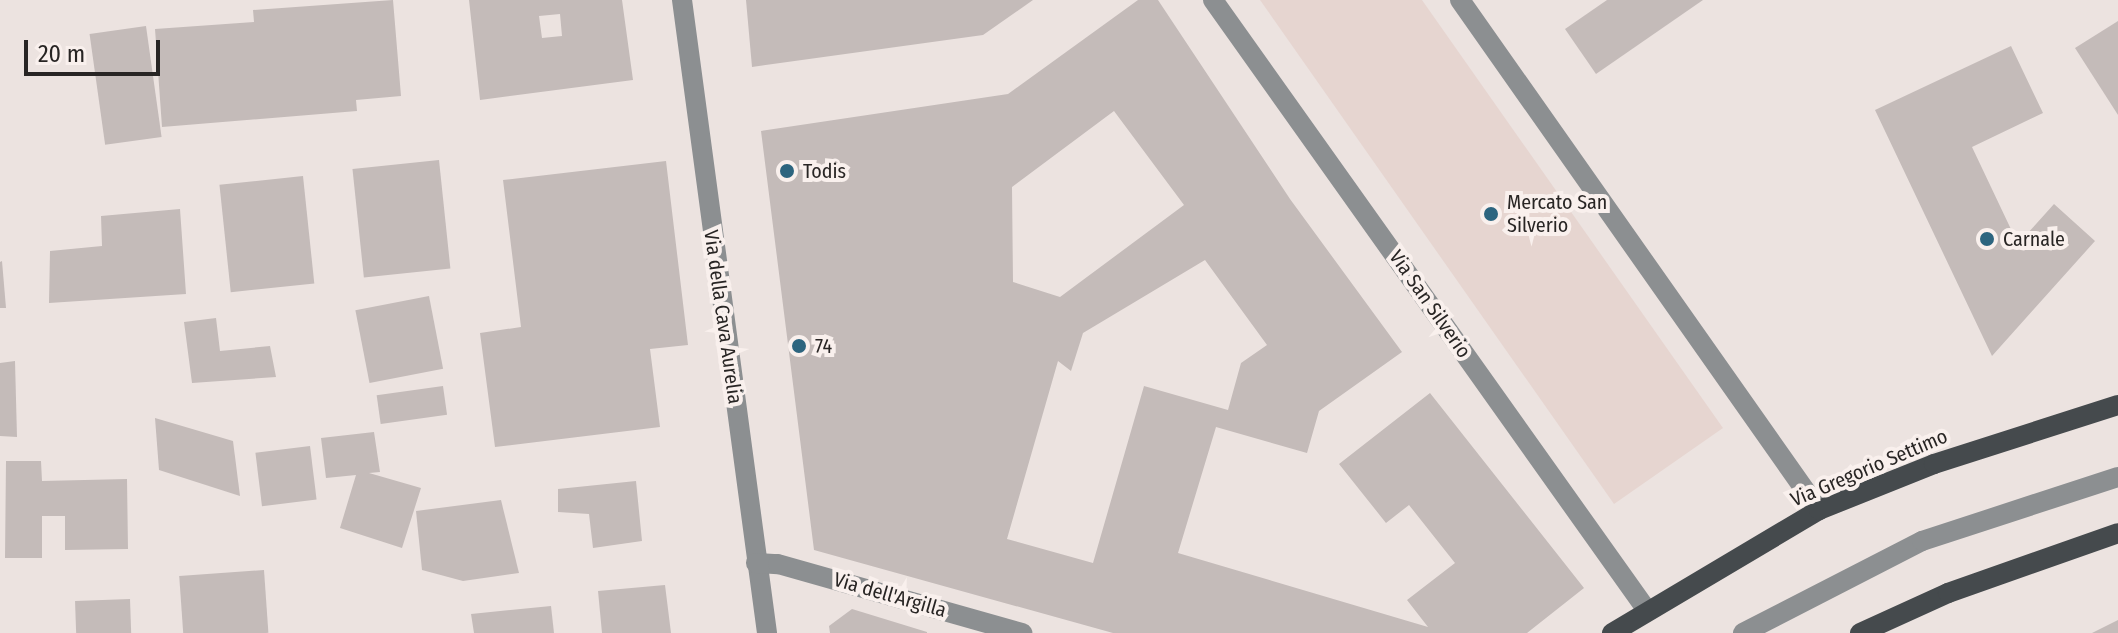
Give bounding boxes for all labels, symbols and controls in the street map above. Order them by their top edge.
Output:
scale bar [28,24,164,74]
text: 20 m [38,40,85,68]
place label: Todis [803,159,846,183]
marker: Todis [778,162,796,180]
place label: Mercato San Silverio [1507,190,1607,237]
marker: Mercato San Silverio [1482,205,1500,223]
place label: Carnale [2003,227,2065,251]
street label: Via della Cava Aurelia [699,229,747,405]
marker: Carnale [1978,230,1996,248]
street label: Via San Silverio [1384,246,1476,362]
place label: 74 [815,334,832,358]
marker: 74 [790,337,808,355]
street label: Via Gregorio Settimo [1787,424,1951,512]
street label: Via dell'Argilla [831,567,949,623]

